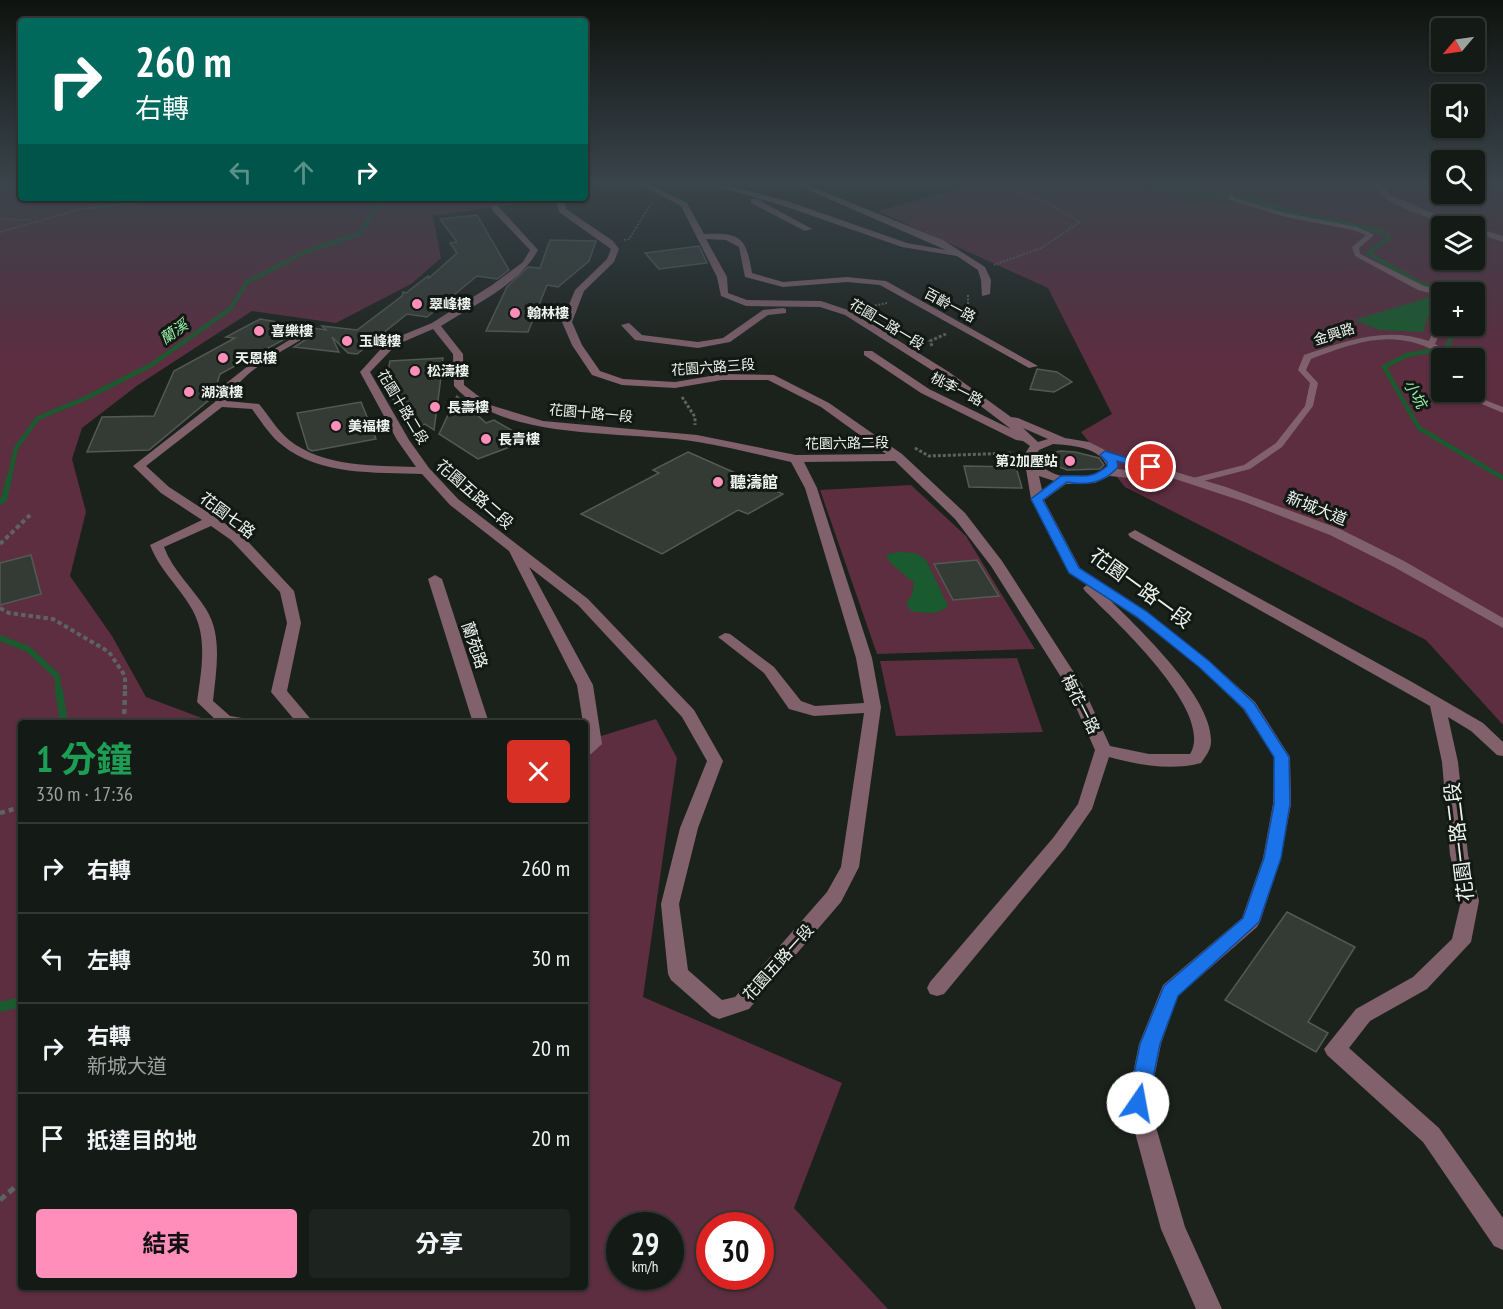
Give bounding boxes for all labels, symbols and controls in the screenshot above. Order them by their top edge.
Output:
north arrow [1431,18,1485,72]
map controls [1431,18,1485,402]
text: 260 m [135,34,232,89]
icon: right [36,42,114,120]
button: sound [1431,84,1485,138]
text: 右轉 [135,91,189,125]
button: search [1431,150,1485,204]
icon: left [224,156,257,189]
icon: ahead [287,156,320,189]
icon: right [350,156,383,189]
button: layers [1431,216,1485,270]
button: + [1431,282,1485,336]
street label: 百齡一路 [921,284,979,326]
place label: 翠峰樓 [429,295,471,313]
street label: 花園二路一段 [846,295,928,353]
marker: 翠峰樓 [410,297,424,311]
place label: 翰林樓 [527,304,569,322]
marker: 翰林樓 [508,306,522,320]
water label: 蘭溪 [156,314,193,348]
street label: 金興路 [1311,319,1357,349]
place label: 喜樂樓 [271,322,313,340]
marker: 喜樂樓 [252,324,266,338]
place label: 玉峰樓 [359,332,401,350]
marker: 玉峰樓 [340,334,354,348]
button: − [1431,348,1485,402]
place label: 天恩樓 [235,349,277,367]
marker: 天恩樓 [216,351,230,365]
street label: 花園六路三段 [670,355,756,379]
place label: 松濤樓 [427,362,469,380]
marker: 松濤樓 [408,364,422,378]
street label: 花園十路二段 [374,366,432,448]
street label: 桃李一路 [928,368,986,410]
water label: 小坑 [1400,376,1432,413]
place label: 湖濱樓 [201,383,243,401]
marker: 湖濱樓 [182,385,196,399]
place label: 長壽樓 [447,398,489,416]
marker: 長壽樓 [428,400,442,414]
street label: 花園十路一段 [548,400,634,426]
place label: 美福樓 [348,417,390,435]
marker: 美福樓 [329,419,343,433]
place label: 長青樓 [498,430,540,448]
marker: 長青樓 [479,432,493,446]
street label: 花園六路二段 [805,433,889,453]
pin [1125,441,1176,492]
icon: arrive [1134,450,1167,483]
place label: 第2加壓站 [995,452,1058,470]
marker: 第2加壓站 [1063,454,1077,468]
street label: 花園五路二段 [432,455,518,533]
place label: 聽濤館 [730,472,778,492]
marker: 聽濤館 [711,475,725,489]
street label: 新城大道 [1284,487,1350,529]
street label: 花園七路 [196,488,260,542]
street label: 花園一路一段 [1085,542,1197,634]
street label: 蘭苑路 [458,619,492,671]
street label: 梅花一路 [1058,671,1104,737]
text: 1 分鐘 [36,735,133,782]
button: close [507,740,570,803]
text: 330 m · 17:36 [36,781,133,807]
street label: 花園一路二段 [1439,781,1479,903]
icon: right [36,852,69,885]
text: 260 m [521,854,570,882]
text: 右轉 [87,856,131,884]
street label: 花園五路一段 [738,920,818,1004]
icon: left [36,942,69,975]
text: 30 m [531,944,570,972]
text: 左轉 [87,946,131,974]
text: 右轉 [87,1022,131,1050]
icon: right [36,1032,69,1065]
text: 20 m [531,1034,570,1062]
text: 新城大道 [87,1053,167,1079]
position arrow [1106,1071,1170,1135]
icon: arrive [36,1122,69,1155]
text: 20 m [531,1124,570,1152]
text: 抵達目的地 [87,1126,197,1154]
button: 結束 [36,1209,297,1278]
button: 分享 [309,1209,570,1278]
speed limit sign: 30 [696,1212,774,1290]
text: 29 [631,1224,659,1263]
text: km/h [632,1257,658,1276]

